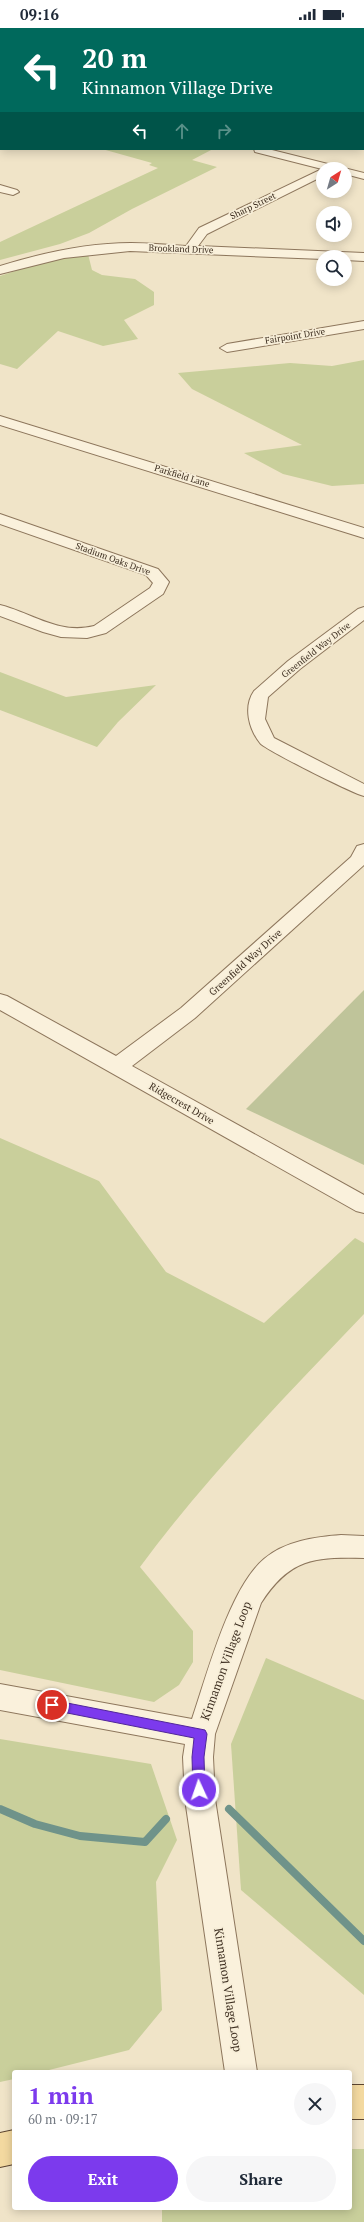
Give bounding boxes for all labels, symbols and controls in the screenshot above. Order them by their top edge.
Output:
text: 09:16 [20,4,59,24]
text: 20 m [82,39,147,76]
icon: left [16,44,68,96]
text: Kinnamon Village Drive [82,75,273,99]
icon: left [129,120,151,142]
icon: ahead [171,120,193,142]
icon: right [213,120,235,142]
north arrow [316,162,352,198]
map controls [316,162,352,286]
street label: Sharp Street [228,189,278,222]
button: sound [316,206,352,242]
street label: Brookland Drive [148,242,214,256]
button: search [316,250,352,286]
street label: Fairpoint Drive [264,325,326,347]
street label: Parkfield Lane [153,462,212,490]
street label: Stadium Oaks Drive [74,540,153,578]
street label: Greenfield Way Drive [279,619,353,681]
street label: Greenfield Way Drive [206,926,285,999]
street label: Ridgecrest Drive [147,1080,217,1127]
street label: Kinnamon Village Loop [197,1599,254,1722]
pin [35,1688,69,1722]
icon: arrive [41,1694,63,1716]
position arrow [178,1769,220,1811]
street label: Kinnamon Village Loop [211,1927,246,2053]
text: 1 min [28,2079,94,2111]
button: close [294,2083,336,2125]
text: 60 m · 09:17 [28,2110,98,2128]
button: Exit [28,2156,178,2202]
button: Share [186,2156,336,2202]

